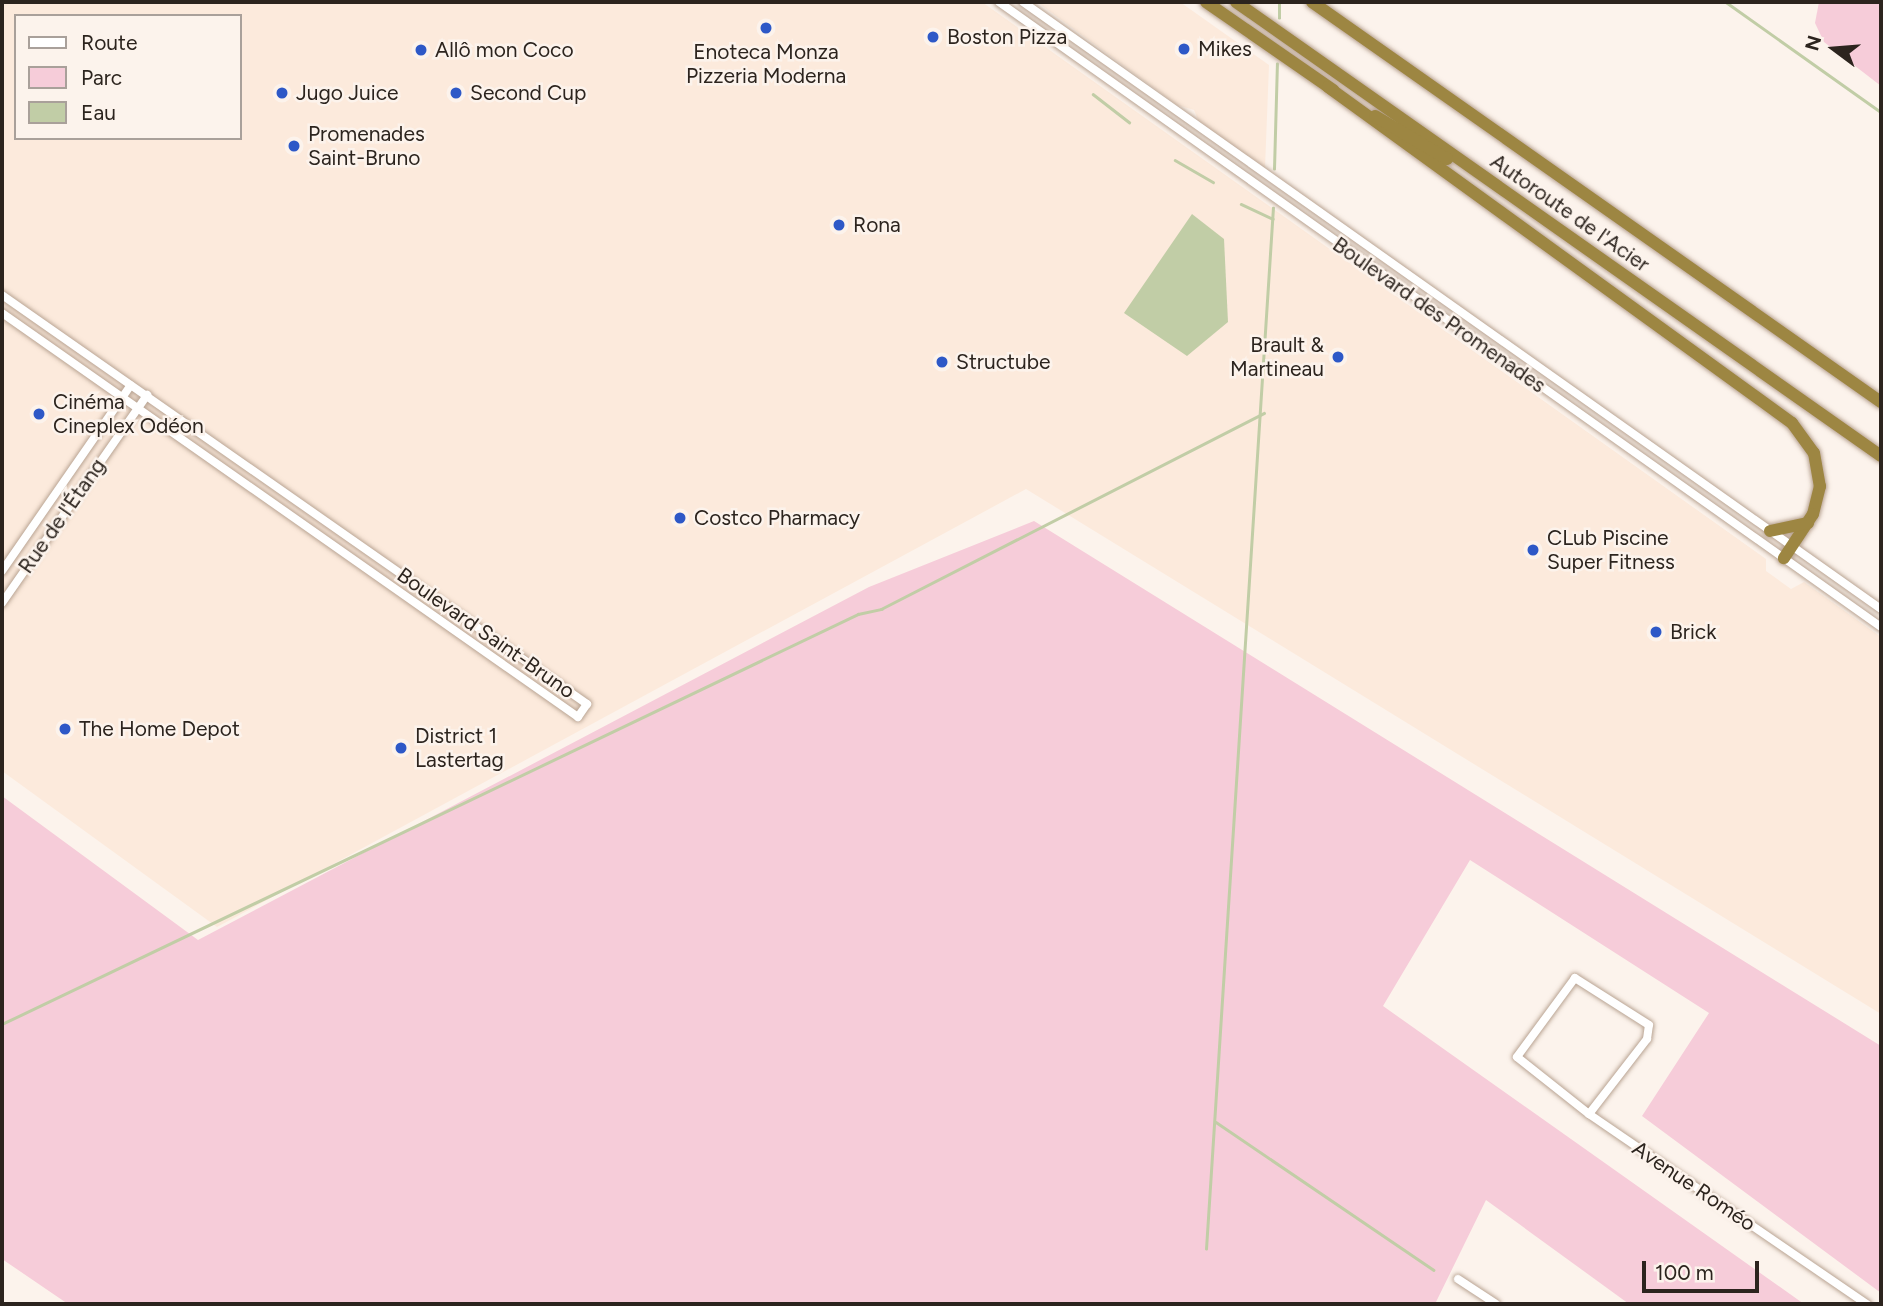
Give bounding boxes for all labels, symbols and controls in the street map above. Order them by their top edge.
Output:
legend [14,14,242,140]
north arrow [1799,14,1869,84]
marker: Enoteca Monza Pizzeria Moderna [758,20,774,36]
place label: Boston Pizza [947,24,1067,50]
marker: Boston Pizza [925,29,941,45]
text: Route [81,30,137,55]
text: N [1800,33,1826,53]
place label: Mikes [1198,36,1252,62]
place label: Allô mon Coco [435,37,574,63]
place label: Enoteca Monza Pizzeria Moderna [686,39,846,89]
marker: Mikes [1176,41,1192,57]
marker: Allô mon Coco [413,42,429,58]
text: Parc [81,65,122,90]
place label: Jugo Juice [296,80,398,106]
place label: Second Cup [470,80,586,106]
marker: Jugo Juice [274,85,290,101]
marker: Second Cup [448,85,464,101]
text: Eau [81,100,116,125]
place label: Promenades Saint-Bruno [308,121,425,171]
marker: Promenades Saint-Bruno [286,138,302,154]
street label: Autoroute de l'Acier [1486,149,1654,277]
place label: Rona [853,212,901,238]
marker: Rona [831,217,847,233]
street label: Boulevard des Promenades [1328,232,1550,398]
place label: Brault & Martineau [1230,332,1324,382]
place label: Structube [956,349,1050,375]
marker: Brault & Martineau [1330,349,1346,365]
marker: Structube [934,354,950,370]
place label: Cinéma Cineplex Odéon [53,389,204,439]
marker: Cinéma Cineplex Odéon [31,406,47,422]
street label: Rue de l'Étang [13,454,111,578]
place label: Costco Pharmacy [694,505,860,531]
marker: Costco Pharmacy [672,510,688,526]
place label: CLub Piscine Super Fitness [1547,525,1675,575]
marker: CLub Piscine Super Fitness [1525,542,1541,558]
street label: Boulevard Saint-Bruno [392,562,580,704]
place label: Brick [1670,619,1716,645]
marker: Brick [1648,624,1664,640]
place label: The Home Depot [79,716,240,742]
marker: The Home Depot [57,721,73,737]
place label: District 1 Lastertag [415,723,504,773]
marker: District 1 Lastertag [393,740,409,756]
street label: Avenue Roméo [1628,1136,1760,1236]
scale bar [1645,1246,1762,1290]
text: 100 m [1655,1260,1714,1285]

